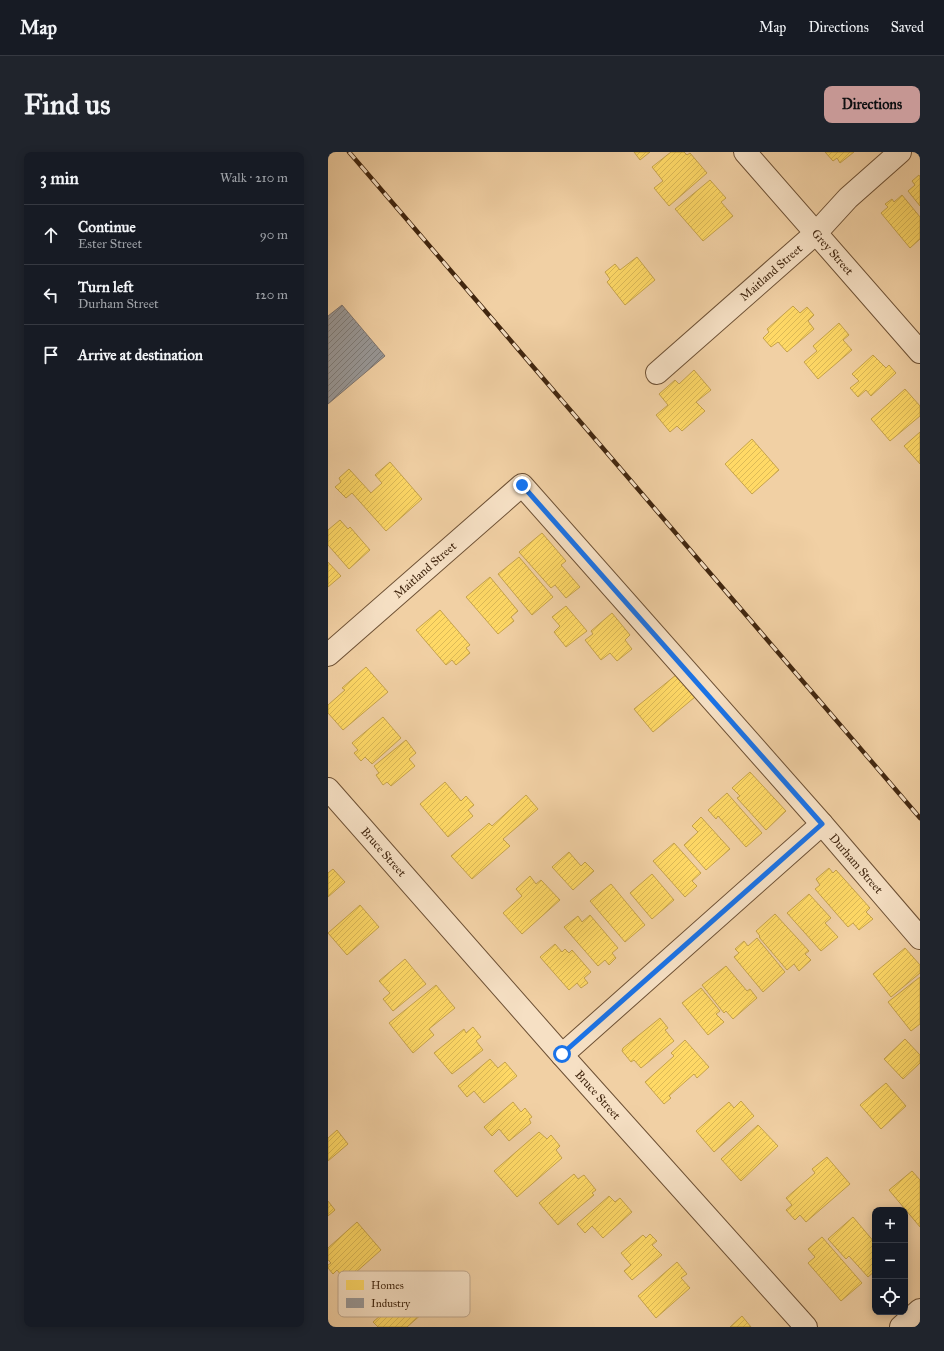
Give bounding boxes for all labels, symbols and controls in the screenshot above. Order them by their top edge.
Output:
text: Map [20,16,57,39]
text: Map [759,19,786,36]
text: Directions [808,19,869,36]
text: Saved [891,19,924,36]
button: Directions [824,86,920,123]
text: Find us [24,87,110,122]
text: 3 min [40,168,79,189]
text: Walk · 210 m [220,170,288,186]
text: Continue [78,218,136,236]
icon: ahead [40,224,62,246]
street label: Grey Street [809,226,857,278]
text: 90 m [260,227,288,243]
text: Ester Street [78,236,142,252]
street label: Maitland Street [737,241,806,304]
text: Turn left [78,278,134,296]
icon: left [40,284,62,306]
text: 120 m [255,287,288,303]
text: Durham Street [78,296,159,312]
icon: arrive [40,344,62,366]
text: Arrive at destination [78,346,203,364]
route end [513,476,531,494]
street label: Maitland Street [391,538,460,601]
street label: Bruce Street [358,824,410,880]
street label: Durham Street [827,831,886,897]
route start [553,1045,571,1063]
street label: Bruce Street [572,1067,624,1123]
map controls [872,1207,908,1315]
button: + [872,1207,908,1243]
button: − [872,1243,908,1279]
legend [338,1271,470,1317]
text: Homes [371,1279,404,1292]
button: locate [872,1279,908,1315]
text: Industry [371,1297,411,1310]

